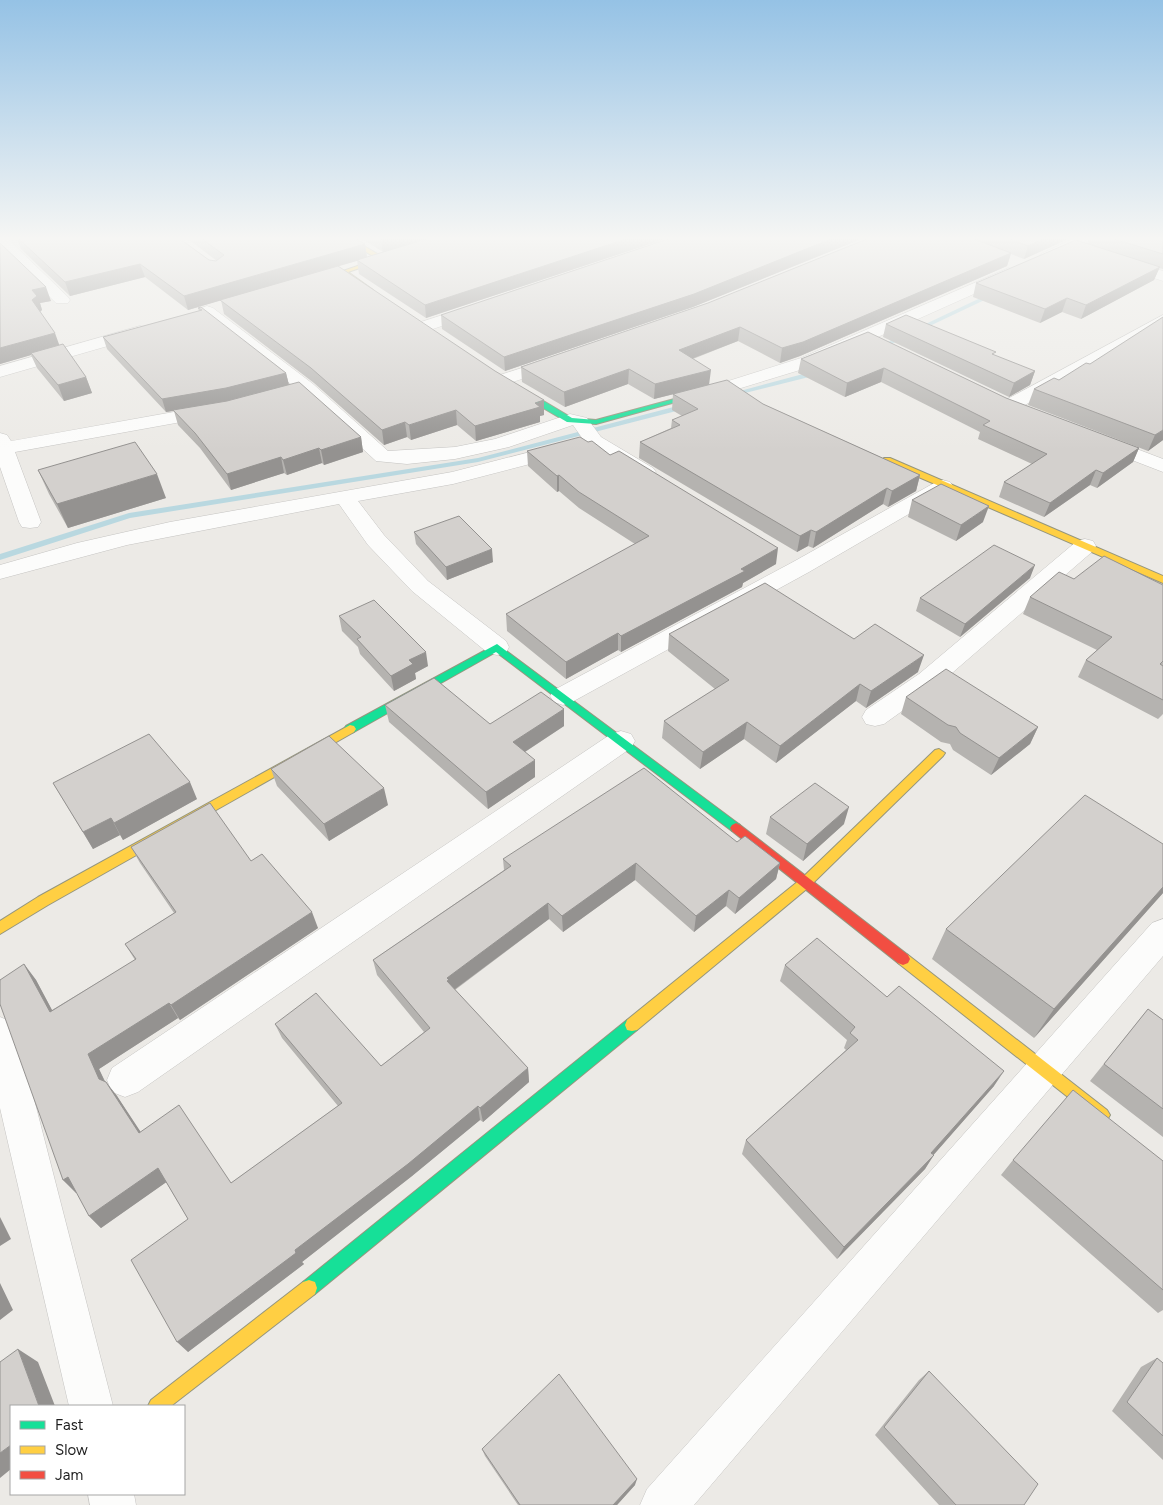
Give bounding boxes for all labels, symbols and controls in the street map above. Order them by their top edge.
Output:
legend [10,1405,185,1495]
text: Fast [55,1416,84,1434]
text: Slow [55,1441,88,1459]
text: Jam [55,1466,83,1484]

